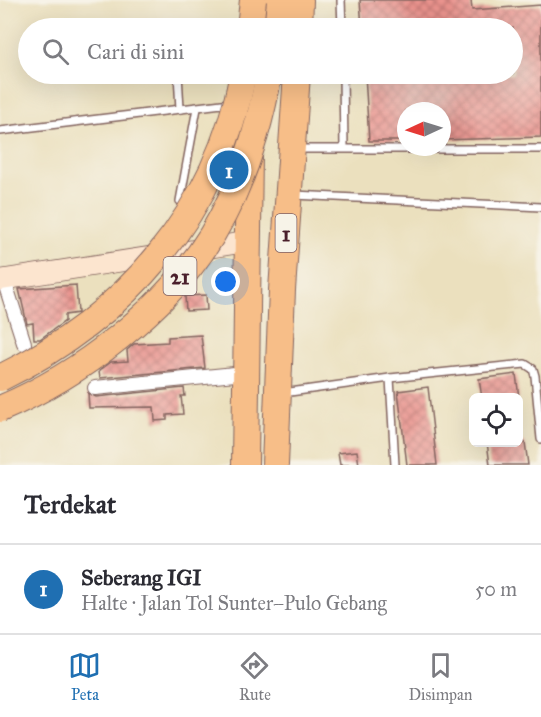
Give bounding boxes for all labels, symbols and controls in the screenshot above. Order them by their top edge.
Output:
search box [18,18,523,84]
icon: search [39,35,72,68]
text: Cari di sini [87,38,184,65]
north arrow [397,102,451,156]
pin: 1 [210,148,248,192]
road number: 1 [276,214,296,252]
road number: 21 [164,257,196,295]
your location [211,267,240,296]
map controls [469,393,523,447]
button: locate [469,393,523,447]
text: Terdekat [24,488,116,520]
text: Seberang IGI [81,564,202,591]
text: 1 [40,577,47,601]
text: 50 m [475,577,517,601]
text: Halte · Jalan Tol Sunter–Pulo Gebang [81,591,387,615]
tab: Peta [68,649,101,704]
tab: Rute [238,649,271,704]
tab: Disimpan [408,649,473,704]

